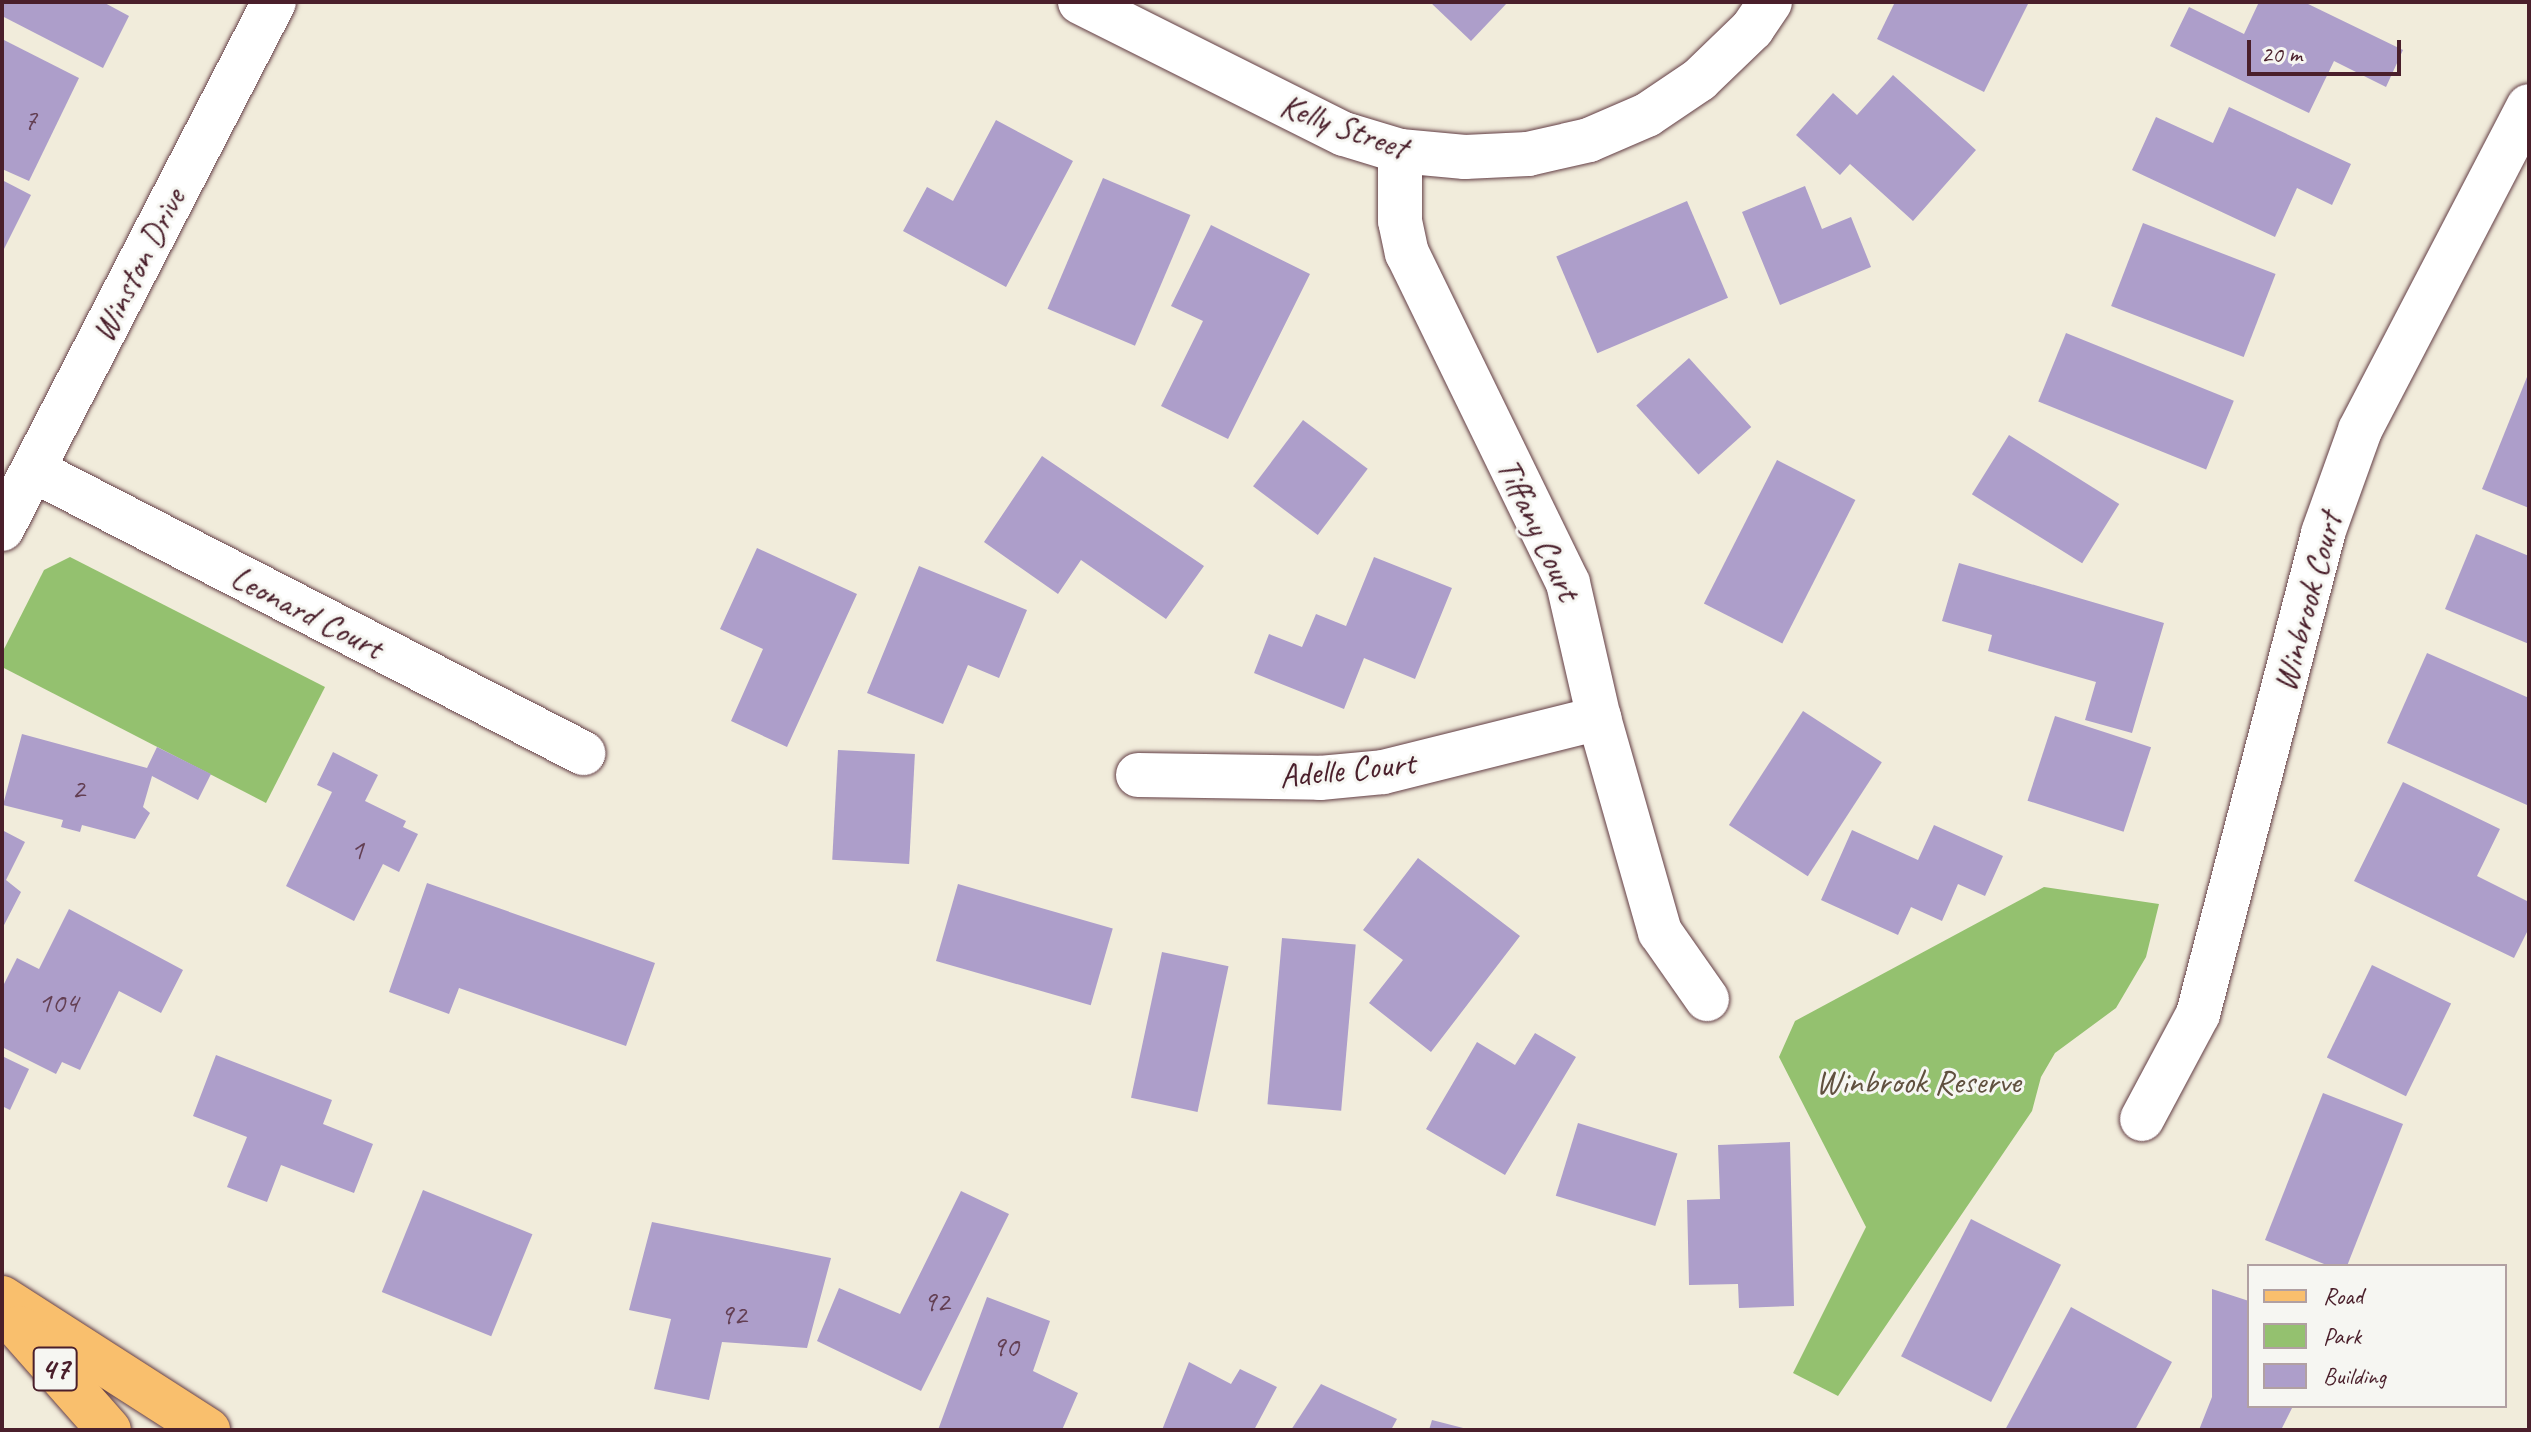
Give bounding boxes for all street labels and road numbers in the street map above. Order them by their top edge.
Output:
street label: Kelly Street [1275,84,1413,168]
street label: Winston Drive [82,182,194,348]
street label: Tiffany Court [1488,452,1590,606]
street label: Winbrook Court [2264,508,2350,696]
street label: Leonard Court [224,556,390,668]
street label: Adelle Court [1277,742,1417,796]
road number: 47 [31,1341,79,1397]

